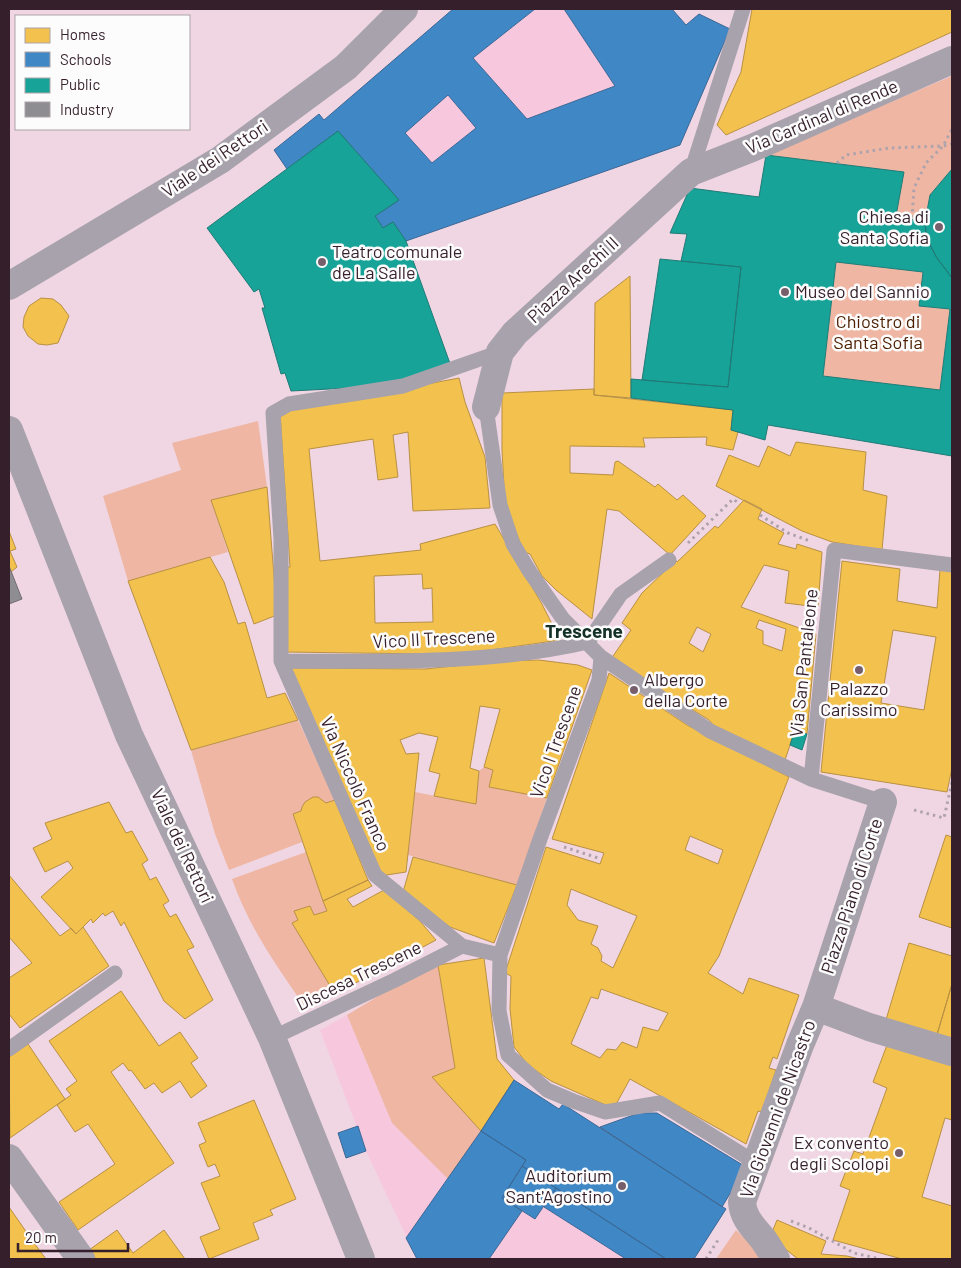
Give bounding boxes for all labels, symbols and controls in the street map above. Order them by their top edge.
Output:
legend [15,15,190,130]
text: Homes [60,25,105,43]
text: Schools [60,50,112,68]
street label: Via Cardinal di Rende [742,74,901,158]
text: Public [60,75,100,93]
text: Industry [60,100,114,118]
street label: Viale dei Rettori [157,115,272,202]
place label: Chiesa di Santa Sofia [840,205,929,248]
marker: Chiesa di Santa Sofia [933,221,945,233]
street label: Piazza Arechi II [522,231,623,327]
place label: Teatro comunale de La Salle [332,240,462,283]
marker: Teatro comunale de La Salle [316,256,328,268]
place label: Museo del Sannio [795,280,930,302]
marker: Museo del Sannio [779,286,791,298]
park label: Chiostro di Santa Sofia [833,310,923,353]
street label: Via San Pantaleone [784,588,822,738]
district label: Trescene [545,619,623,642]
street label: Vico II Trescene [372,624,496,652]
marker: Palazzo Carissimo [853,664,865,676]
place label: Albergo della Corte [644,668,728,711]
place label: Palazzo Carissimo [820,677,898,720]
street label: Vico I Trescene [525,682,586,801]
marker: Albergo della Corte [628,684,640,696]
street label: Via Niccolò Franco [316,713,395,854]
street label: Viale dei Rettori [147,785,219,906]
street label: Piazza Piano di Corte [816,815,887,976]
street label: Discesa Trescene [292,935,425,1015]
street label: Via Giovanni de Nicastro [735,1017,820,1201]
place label: Ex convento degli Scolopi [790,1131,889,1174]
marker: Ex convento degli Scolopi [893,1147,905,1159]
place label: Auditorium Sant'Agostino [506,1164,612,1207]
marker: Auditorium Sant'Agostino [616,1180,628,1192]
scale bar [18,1220,128,1252]
text: 20 m [25,1228,57,1246]

